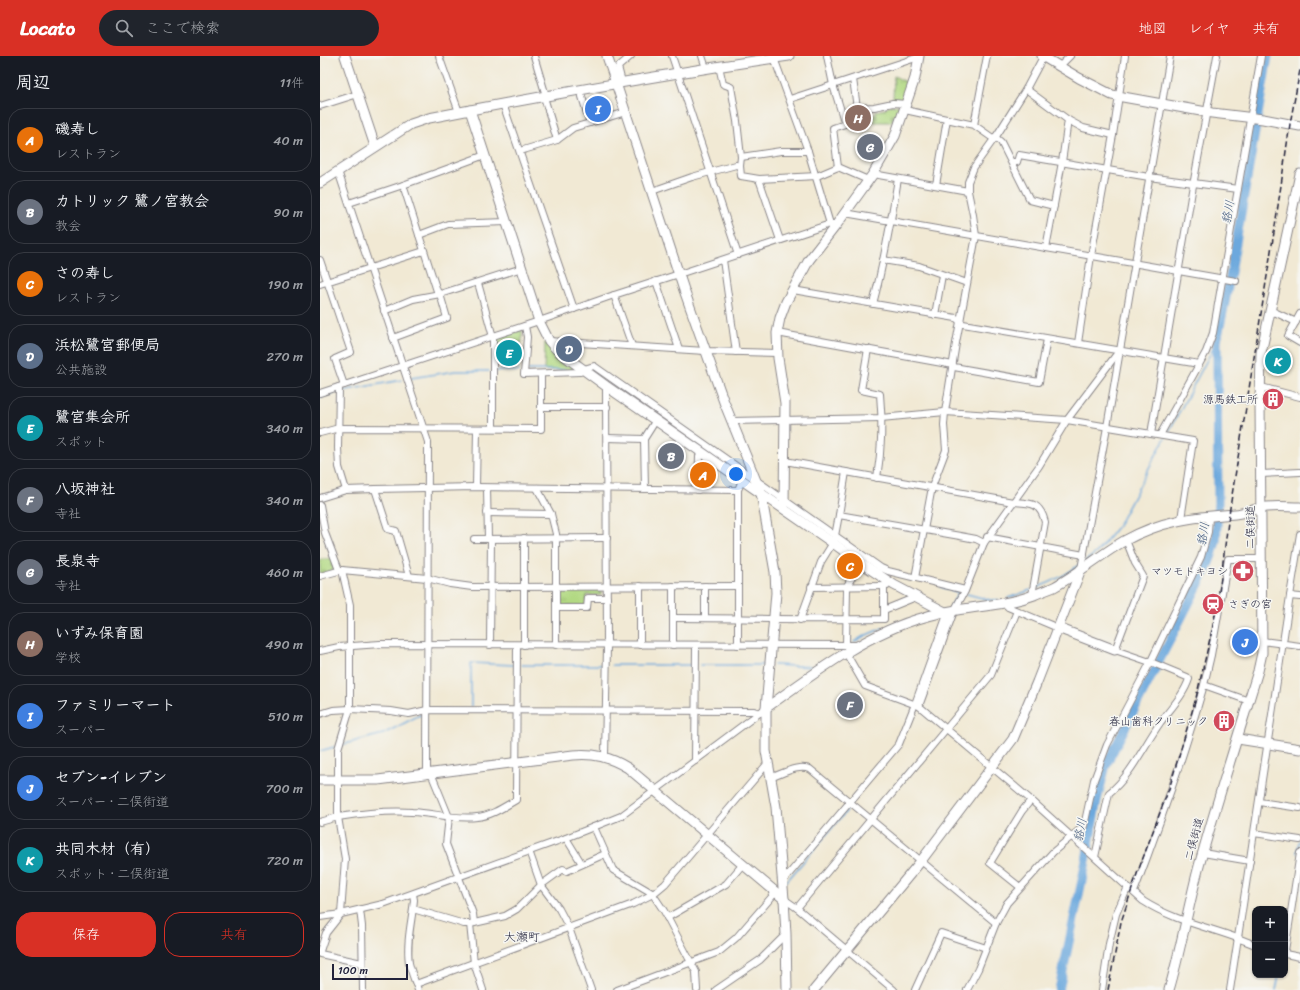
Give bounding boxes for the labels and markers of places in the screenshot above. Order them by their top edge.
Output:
pin: I [585,94,611,124]
pin: H [845,103,871,133]
pin: G [857,132,883,162]
pin: D [556,334,582,364]
pin: E [496,338,522,368]
pin: K [1265,346,1291,376]
building icon: 源馬鉄工所 [1260,386,1286,412]
place label: 源馬鉄工所 [1203,390,1258,409]
pin: B [658,441,684,471]
pin: A [690,460,716,490]
pin: C [837,551,863,581]
pharmacy icon: マツモトキヨシ [1230,558,1256,584]
place label: マツモトキヨシ [1151,562,1228,581]
station icon: さぎの宮 [1200,591,1226,617]
place label: さぎの宮 [1228,595,1272,614]
pin: J [1232,627,1258,657]
pin: F [837,690,863,720]
building icon: 春山歯科クリニック [1211,708,1237,734]
place label: 春山歯科クリニック [1109,712,1208,731]

